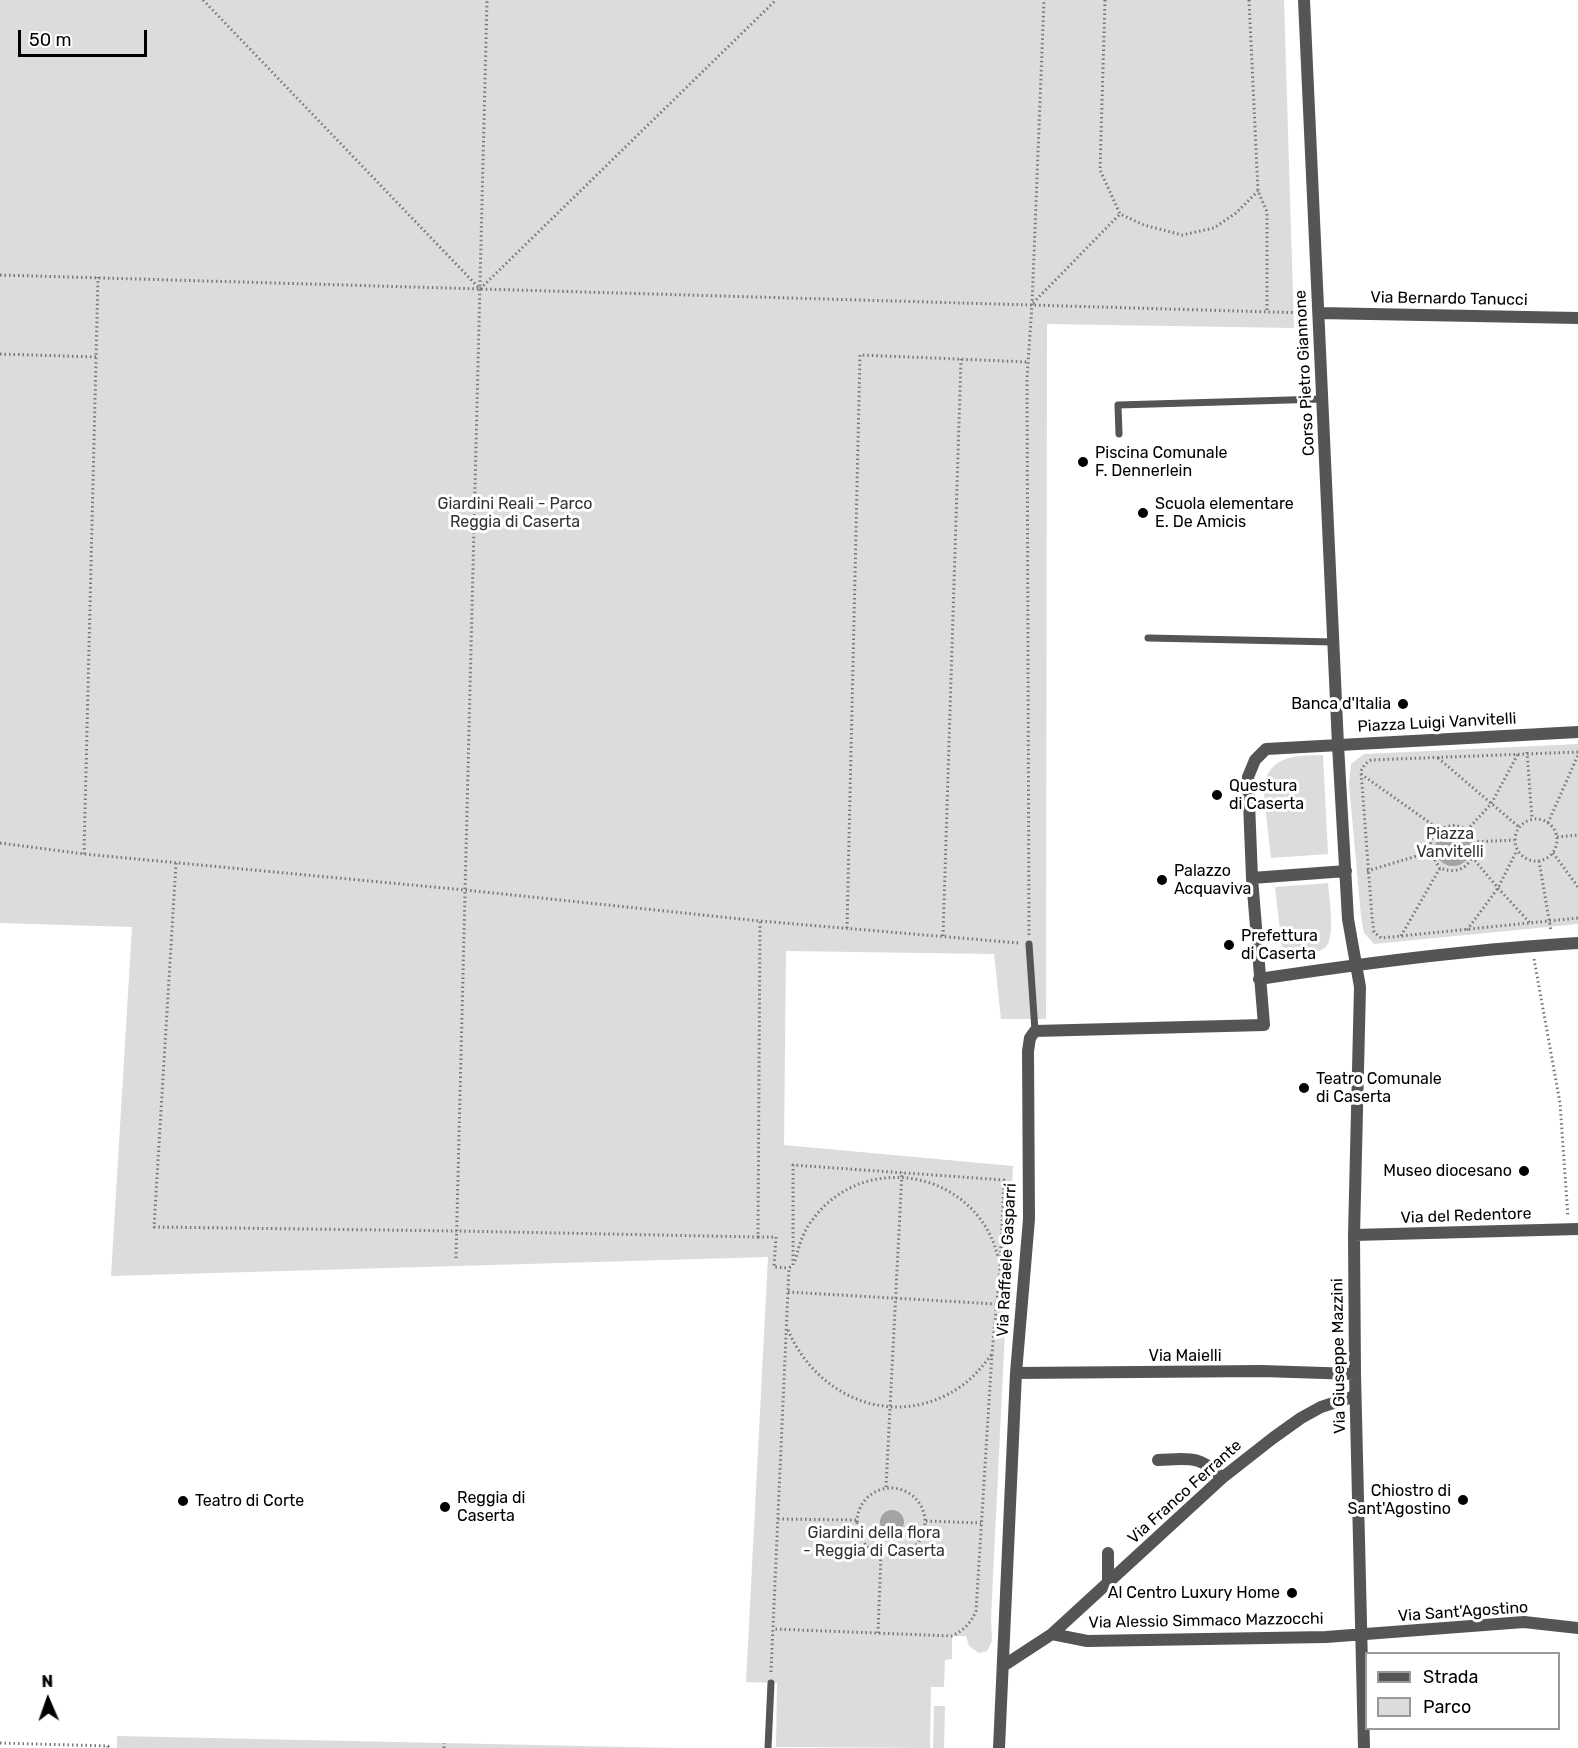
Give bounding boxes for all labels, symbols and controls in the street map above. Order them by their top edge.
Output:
scale bar [21,18,150,56]
text: 50 m [29,29,72,51]
street label: Via Bernardo Tanucci [1370,288,1528,310]
street label: Corso Pietro Giannone [1291,289,1319,457]
place label: Piscina Comunale F. Dennerlein [1095,443,1228,481]
marker: Piscina Comunale F. Dennerlein [1076,455,1090,469]
park label: Giardini Reali - Parco Reggia di Caserta [438,494,592,532]
place label: Scuola elementare E. De Amicis [1155,494,1294,532]
marker: Scuola elementare E. De Amicis [1136,506,1150,520]
place label: Banca d'Italia [1291,694,1391,714]
marker: Banca d'Italia [1396,697,1410,711]
street label: Piazza Luigi Vanvitelli [1357,709,1517,737]
place label: Questura di Caserta [1229,776,1304,814]
marker: Questura di Caserta [1210,788,1224,802]
park label: Piazza Vanvitelli [1416,824,1484,862]
place label: Palazzo Acquaviva [1174,861,1251,899]
marker: Palazzo Acquaviva [1155,873,1169,887]
place label: Prefettura di Caserta [1241,926,1318,964]
marker: Prefettura di Caserta [1222,938,1236,952]
place label: Teatro Comunale di Caserta [1316,1069,1442,1107]
marker: Teatro Comunale di Caserta [1297,1081,1311,1095]
place label: Museo diocesano [1383,1161,1512,1181]
marker: Museo diocesano [1517,1164,1531,1178]
street label: Via Raffaele Gasparri [993,1183,1021,1337]
street label: Via del Redentore [1400,1204,1532,1228]
street label: Via Giuseppe Mazzini [1328,1278,1350,1434]
street label: Via Maielli [1148,1346,1222,1366]
street label: Via Franco Ferrante [1124,1436,1246,1548]
place label: Chiostro di Sant'Agostino [1347,1481,1451,1519]
place label: Reggia di Caserta [457,1488,525,1526]
place label: Teatro di Corte [195,1491,304,1511]
marker: Chiostro di Sant'Agostino [1456,1493,1470,1507]
marker: Teatro di Corte [176,1494,190,1508]
marker: Reggia di Caserta [438,1500,452,1514]
park label: Giardini della flora - Reggia di Caserta [803,1523,945,1561]
place label: Al Centro Luxury Home [1108,1583,1280,1603]
marker: Al Centro Luxury Home [1285,1586,1299,1600]
street label: Via Sant'Agostino [1397,1598,1529,1626]
street label: Via Alessio Simmaco Mazzocchi [1088,1609,1324,1633]
legend [1365,1652,1560,1730]
text: Strada [1423,1666,1479,1688]
north arrow [18,1670,78,1730]
text: N [41,1672,53,1691]
text: Parco [1423,1696,1471,1718]

